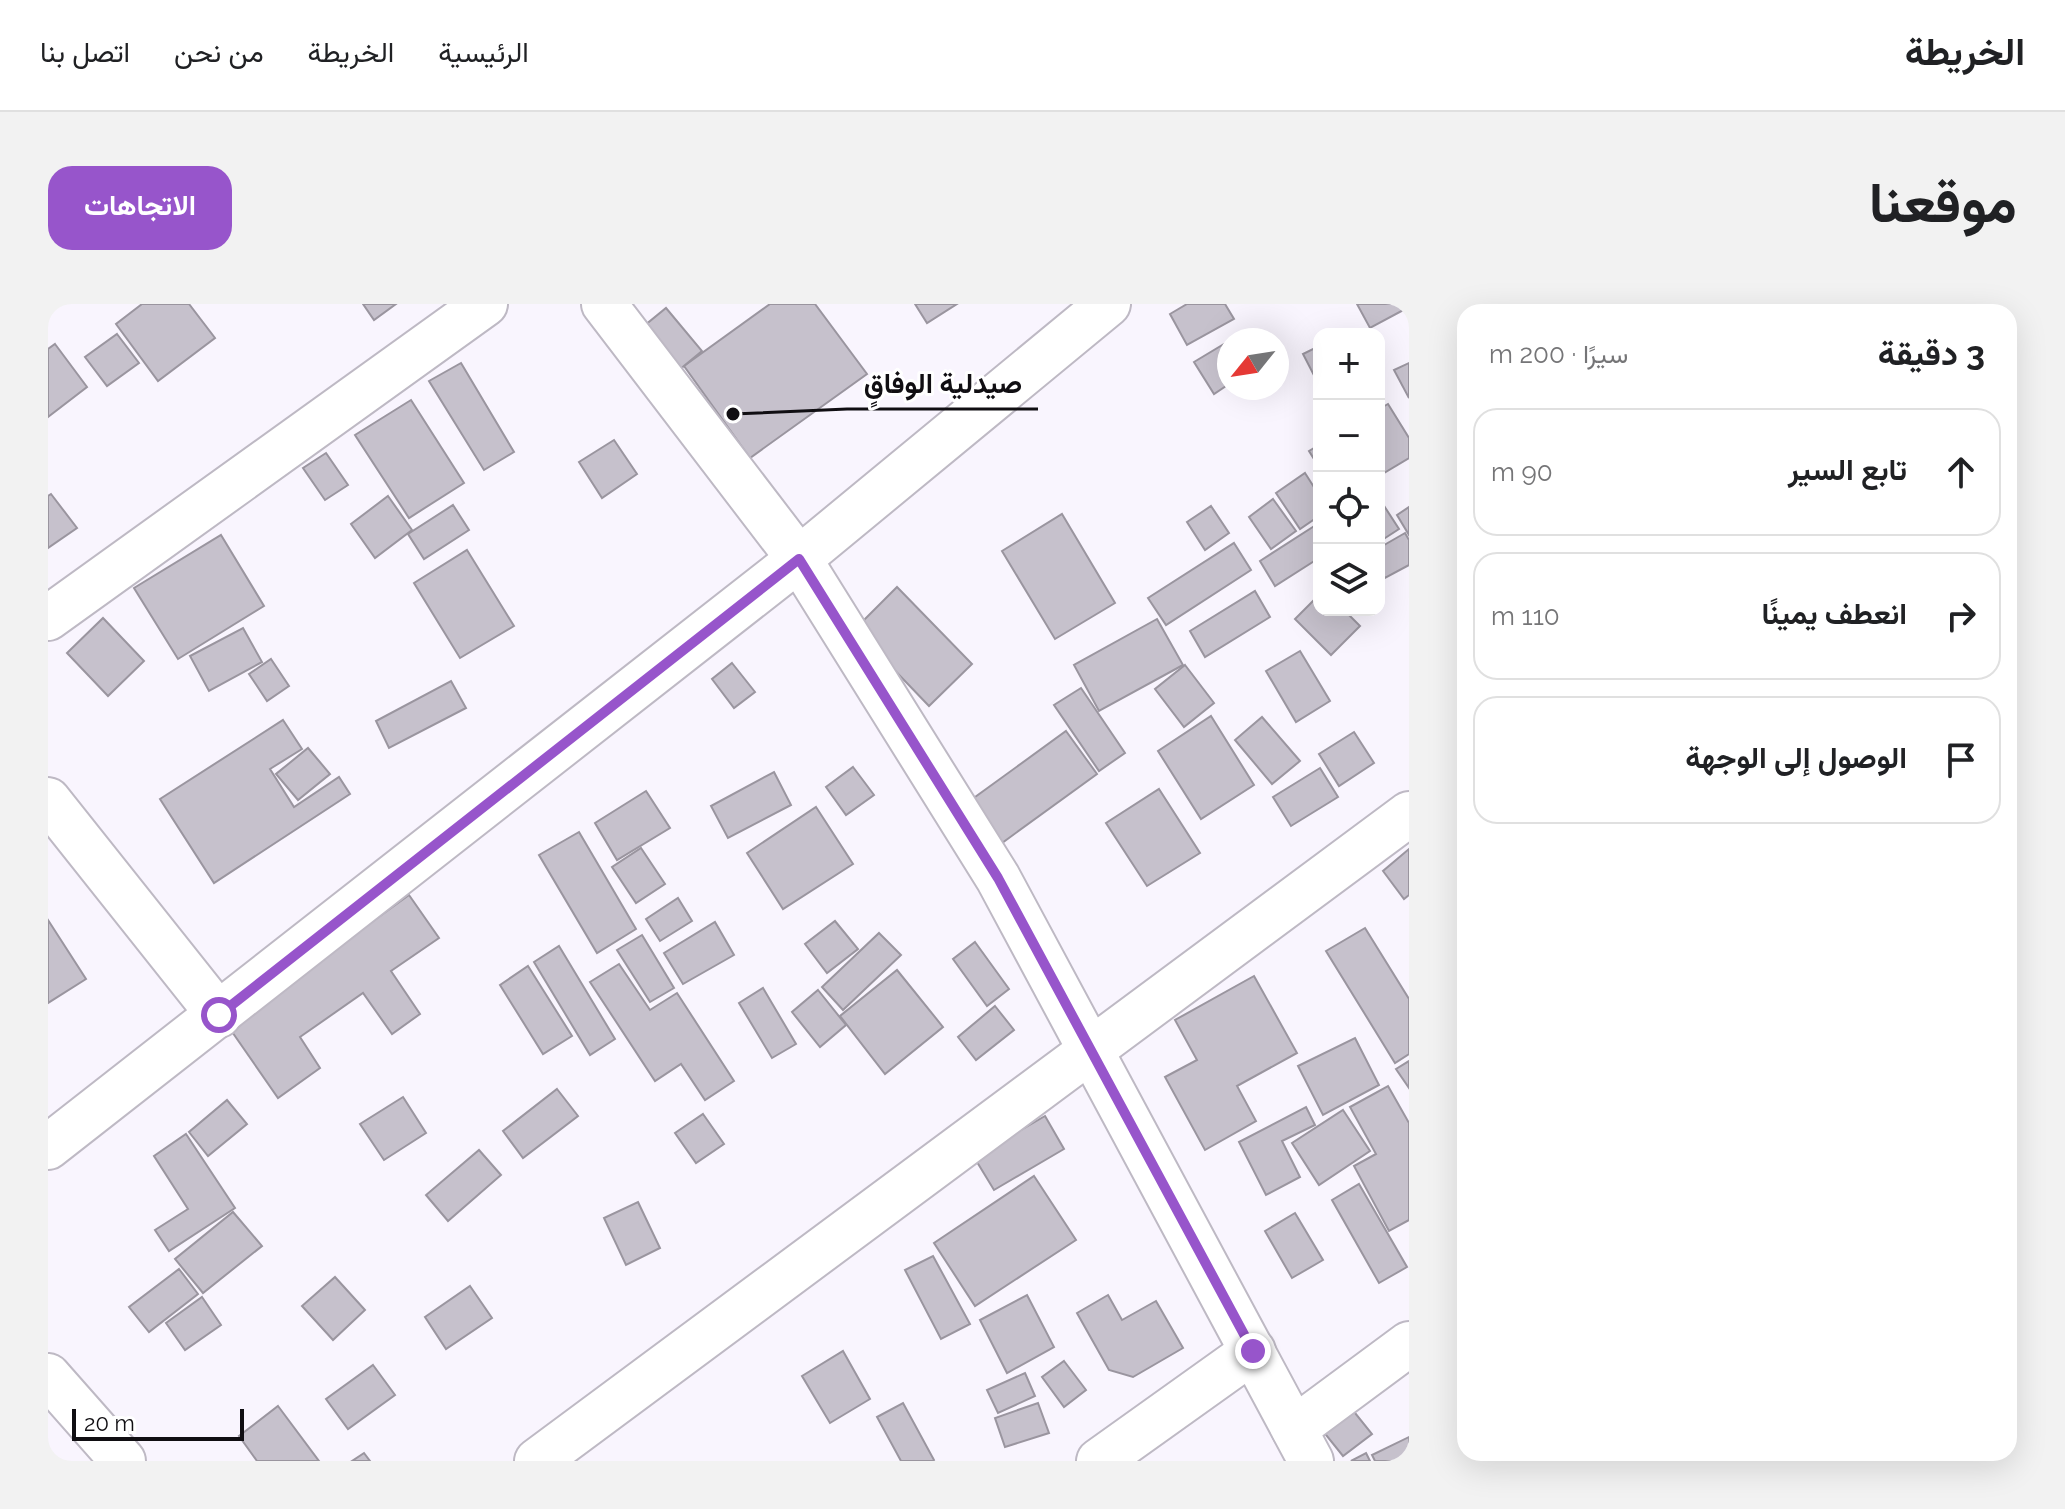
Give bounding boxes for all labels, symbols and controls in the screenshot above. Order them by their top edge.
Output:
text: الخريطة [1905,29,2025,74]
text: اتصل بنا [40,36,130,69]
text: من نحن [174,36,264,69]
text: الخريطة [308,36,394,69]
text: الرئيسية [438,36,529,69]
button: الاتجاهات [48,166,232,250]
text: موقعنا [1869,169,2017,235]
north arrow [1217,328,1289,400]
map controls [1313,328,1385,616]
button: + [1313,328,1385,400]
text: 3 دقيقة [1878,333,1985,373]
text: سيرًا · 200 m [1489,339,1628,369]
callout: صيدلية الوفاقٍ [847,357,1038,409]
text: صيدلية الوفاقٍ [864,367,1022,408]
button: − [1313,400,1385,472]
icon: ahead [1939,450,1983,494]
text: تابع السير [1788,452,1907,487]
text: 90 m [1491,457,1553,487]
button: locate [1313,472,1385,544]
button: layers [1313,544,1385,616]
icon: right [1939,594,1983,638]
text: انعطف يمينًا [1762,596,1907,631]
text: 110 m [1491,601,1560,631]
icon: arrive [1939,738,1983,782]
text: الوصول إلى الوجهة [1685,740,1907,775]
route start [201,997,237,1033]
route end [1235,1333,1271,1369]
scale bar [72,1405,244,1441]
text: 20 m [84,1410,135,1436]

